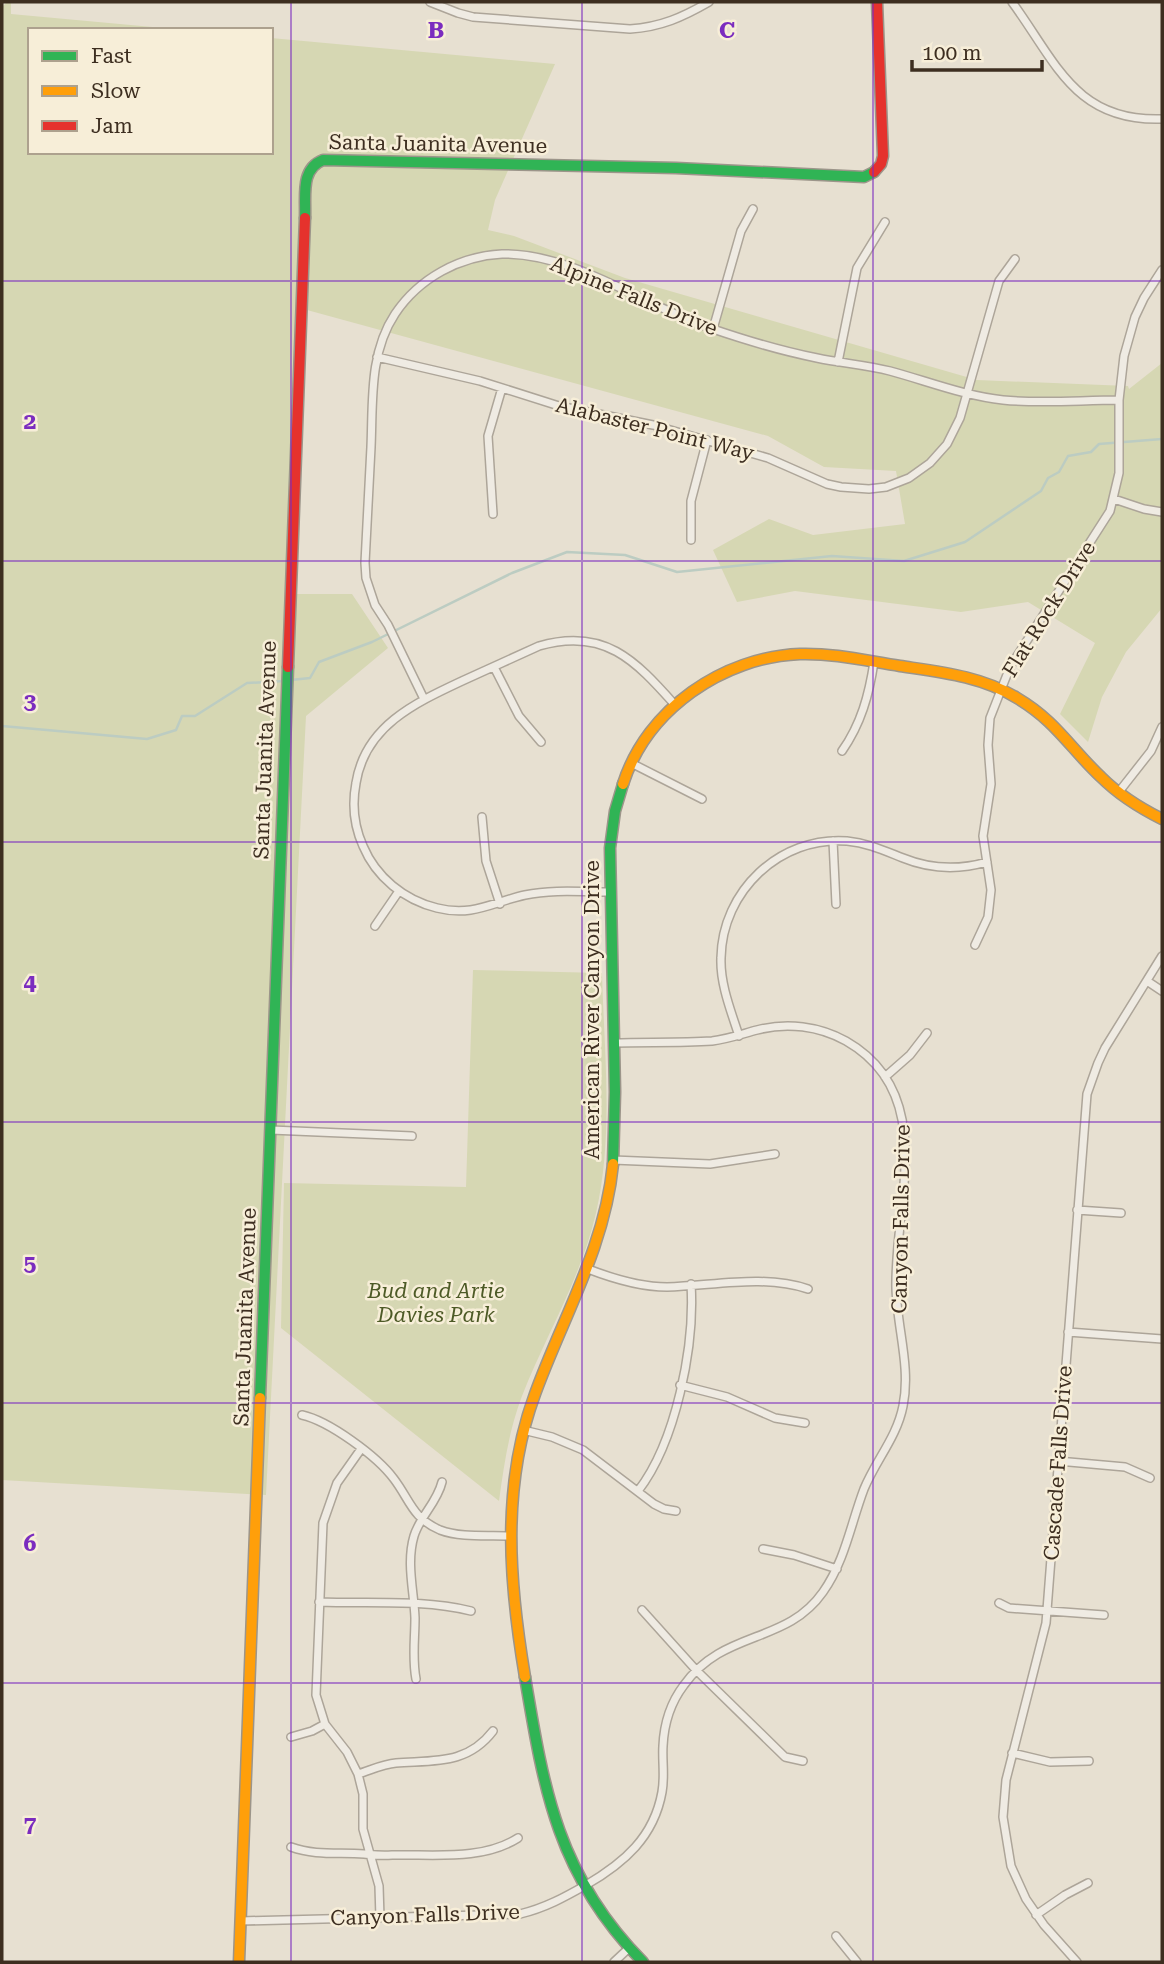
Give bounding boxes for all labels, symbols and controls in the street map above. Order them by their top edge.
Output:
text: B [428,17,444,44]
text: C [719,17,735,44]
legend [28,28,273,154]
scale bar [912,28,1042,72]
text: 100 m [922,41,982,65]
text: Fast [91,44,132,68]
text: Slow [91,79,141,103]
text: Jam [91,114,133,138]
street label: Santa Juanita Avenue [329,130,547,158]
street label: Alpine Falls Drive [547,251,721,341]
street label: Alabaster Point Way [553,393,757,465]
text: 2 [24,408,36,435]
street label: Flat Rock Drive [998,537,1100,681]
street label: Santa Juanita Avenue [249,640,281,860]
text: 3 [24,688,37,715]
street label: American River Canyon Drive [580,860,604,1160]
text: 4 [24,969,37,996]
street label: Canyon Falls Drive [887,1124,915,1314]
street label: Santa Juanita Avenue [229,1207,261,1427]
text: 5 [24,1250,37,1277]
park label: Bud and Artie Davies Park [366,1279,505,1327]
street label: Cascade Falls Drive [1039,1365,1077,1561]
text: 6 [24,1530,37,1557]
text: 7 [24,1811,37,1838]
street label: Canyon Falls Drive [330,1900,520,1930]

